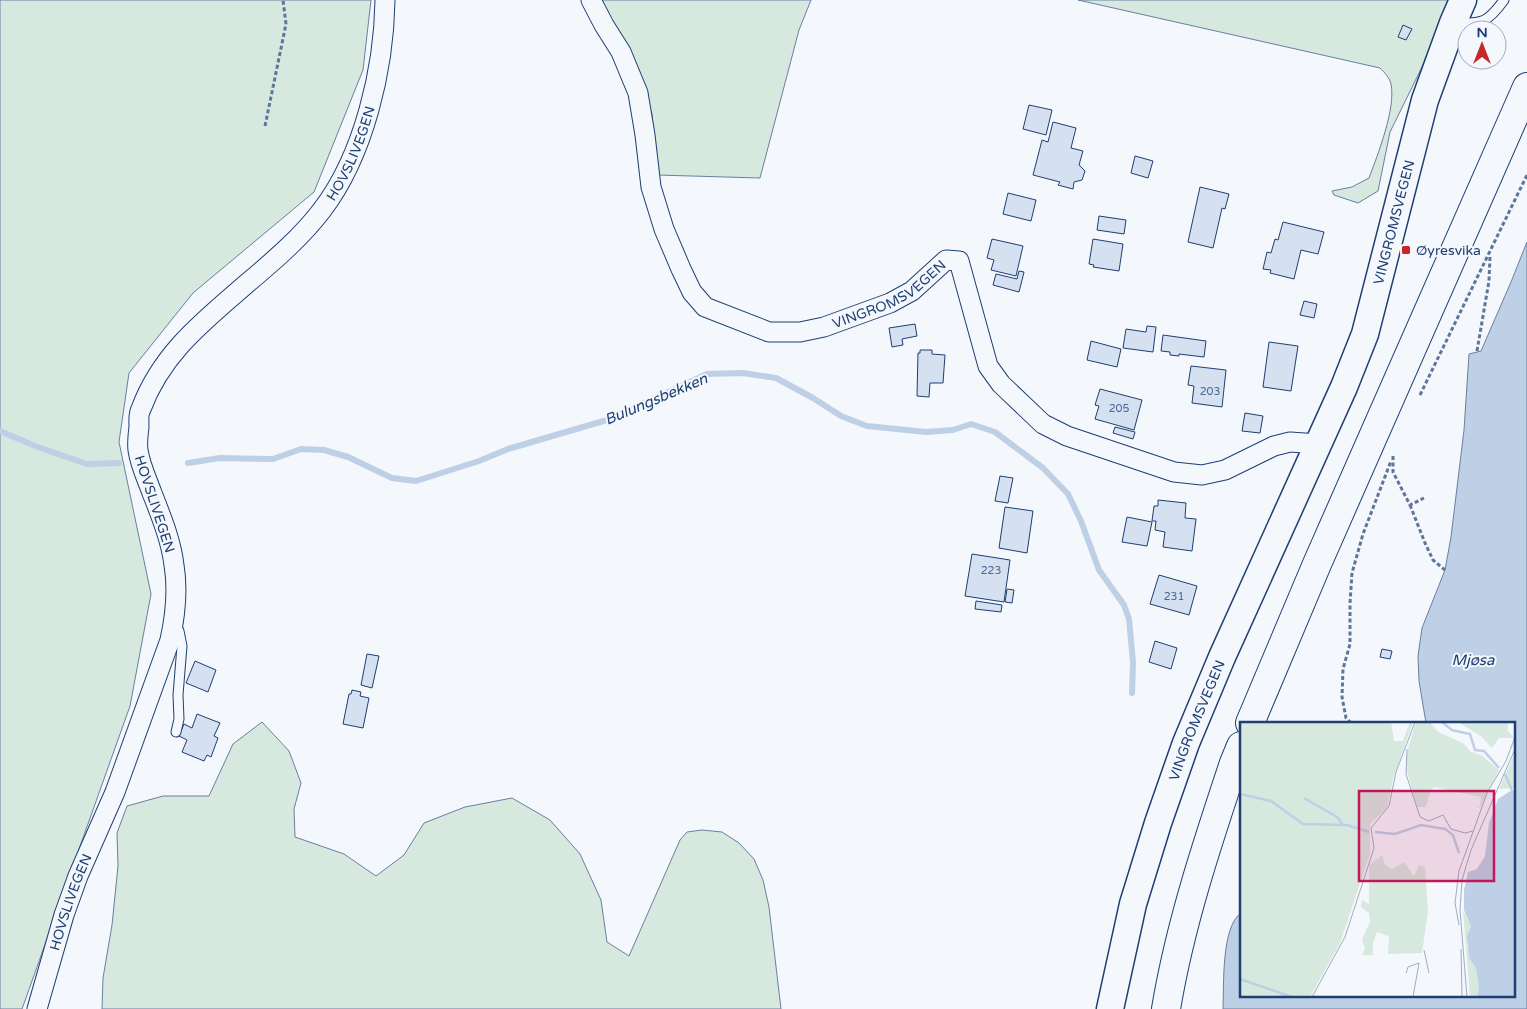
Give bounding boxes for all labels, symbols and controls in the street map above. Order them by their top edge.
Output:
north arrow [1457,20,1507,70]
text: N [1476,24,1488,41]
street label: HOVSLIVEGEN [323,104,379,204]
street label: VINGROMSVEGEN [1370,158,1418,287]
place label: Øyresvika [1416,242,1481,259]
marker: Øyresvika [1400,244,1412,256]
street label: VINGROMSVEGEN [830,256,949,332]
water label: Bulungsbekken [602,369,711,429]
house number: 203 [1200,385,1220,398]
house number: 205 [1109,402,1129,415]
street label: HOVSLIVEGEN [131,453,178,555]
house number: 223 [981,564,1001,577]
house number: 231 [1164,590,1184,603]
water label: Mjøsa [1452,651,1495,669]
street label: VINGROMSVEGEN [1166,658,1229,783]
inset map [1240,722,1514,996]
street label: HOVSLIVEGEN [46,851,96,953]

